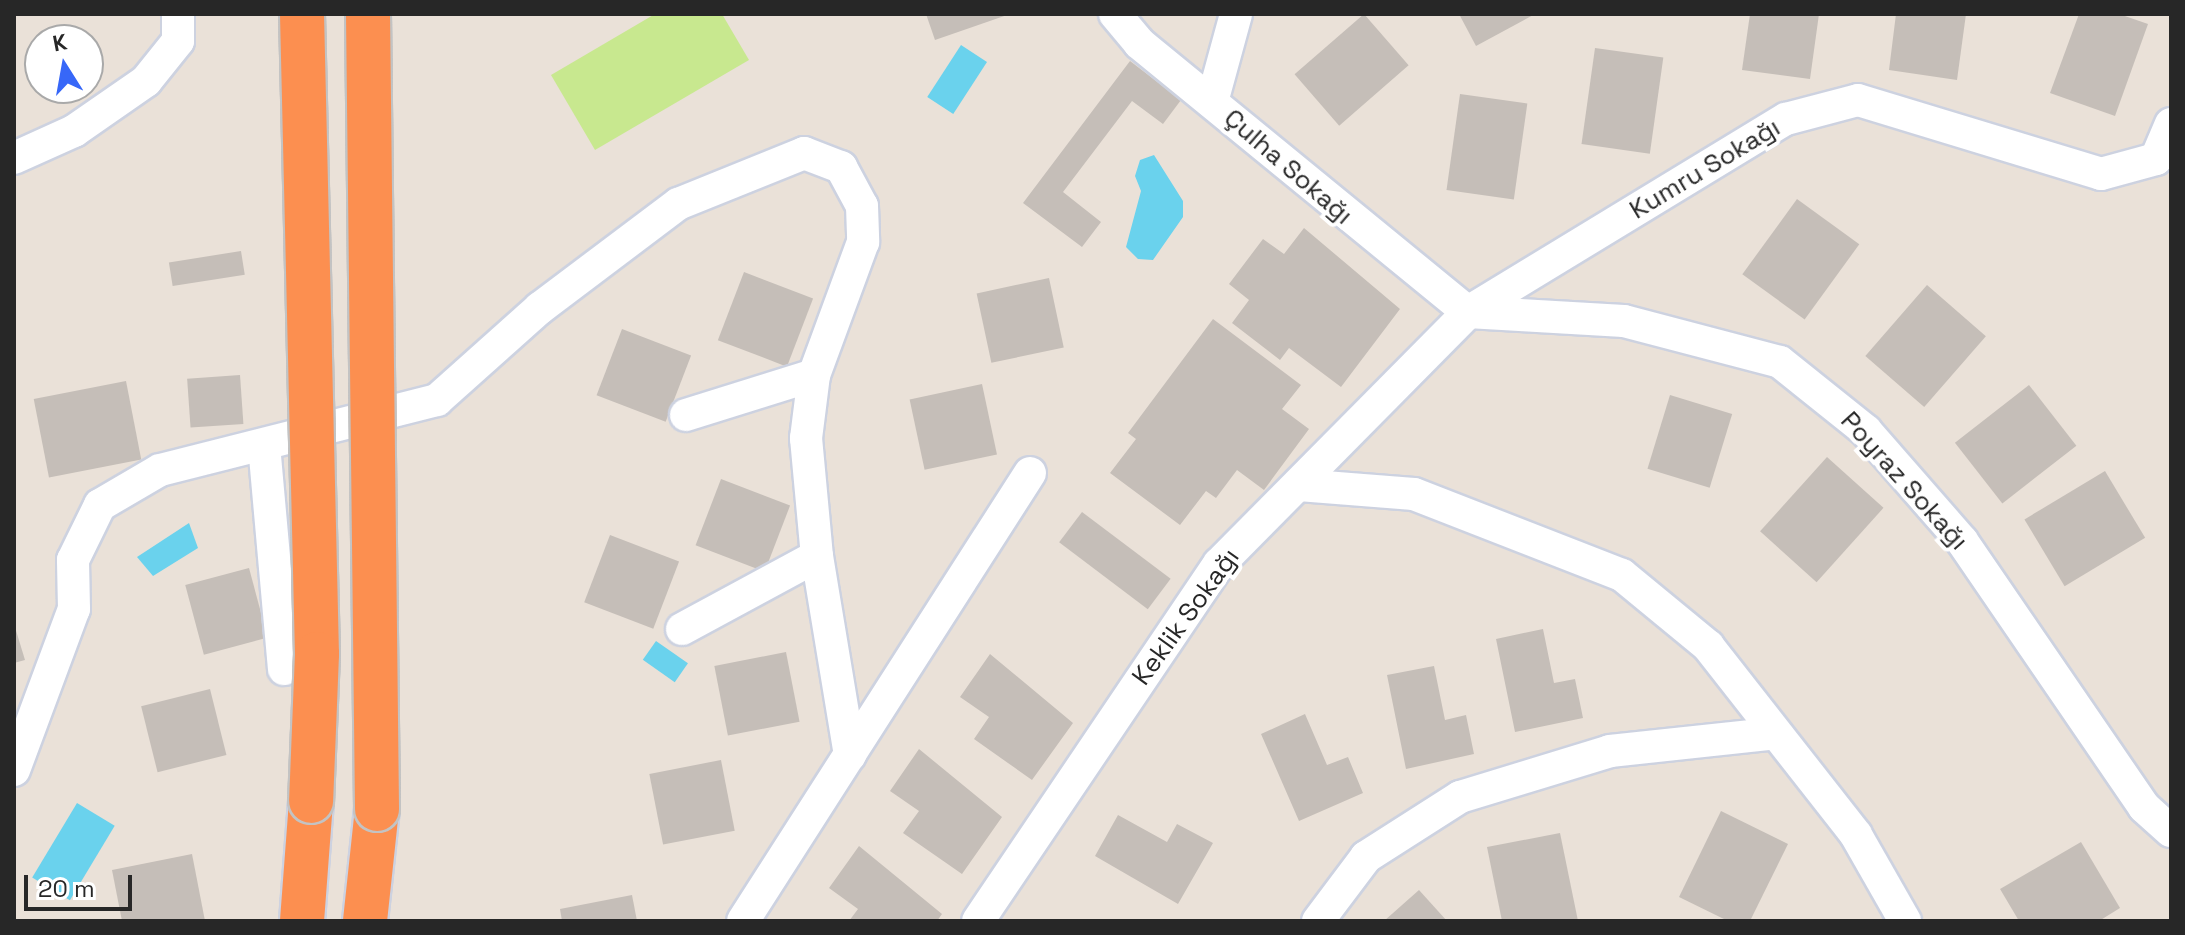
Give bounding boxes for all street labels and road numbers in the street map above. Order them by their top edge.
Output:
street label: Çulha Sokağı [1217,103,1359,231]
street label: Kumru Sokağı [1624,112,1786,226]
street label: Poyraz Sokağı [1834,406,1974,556]
street label: Keklik Sokağı [1126,543,1246,691]

